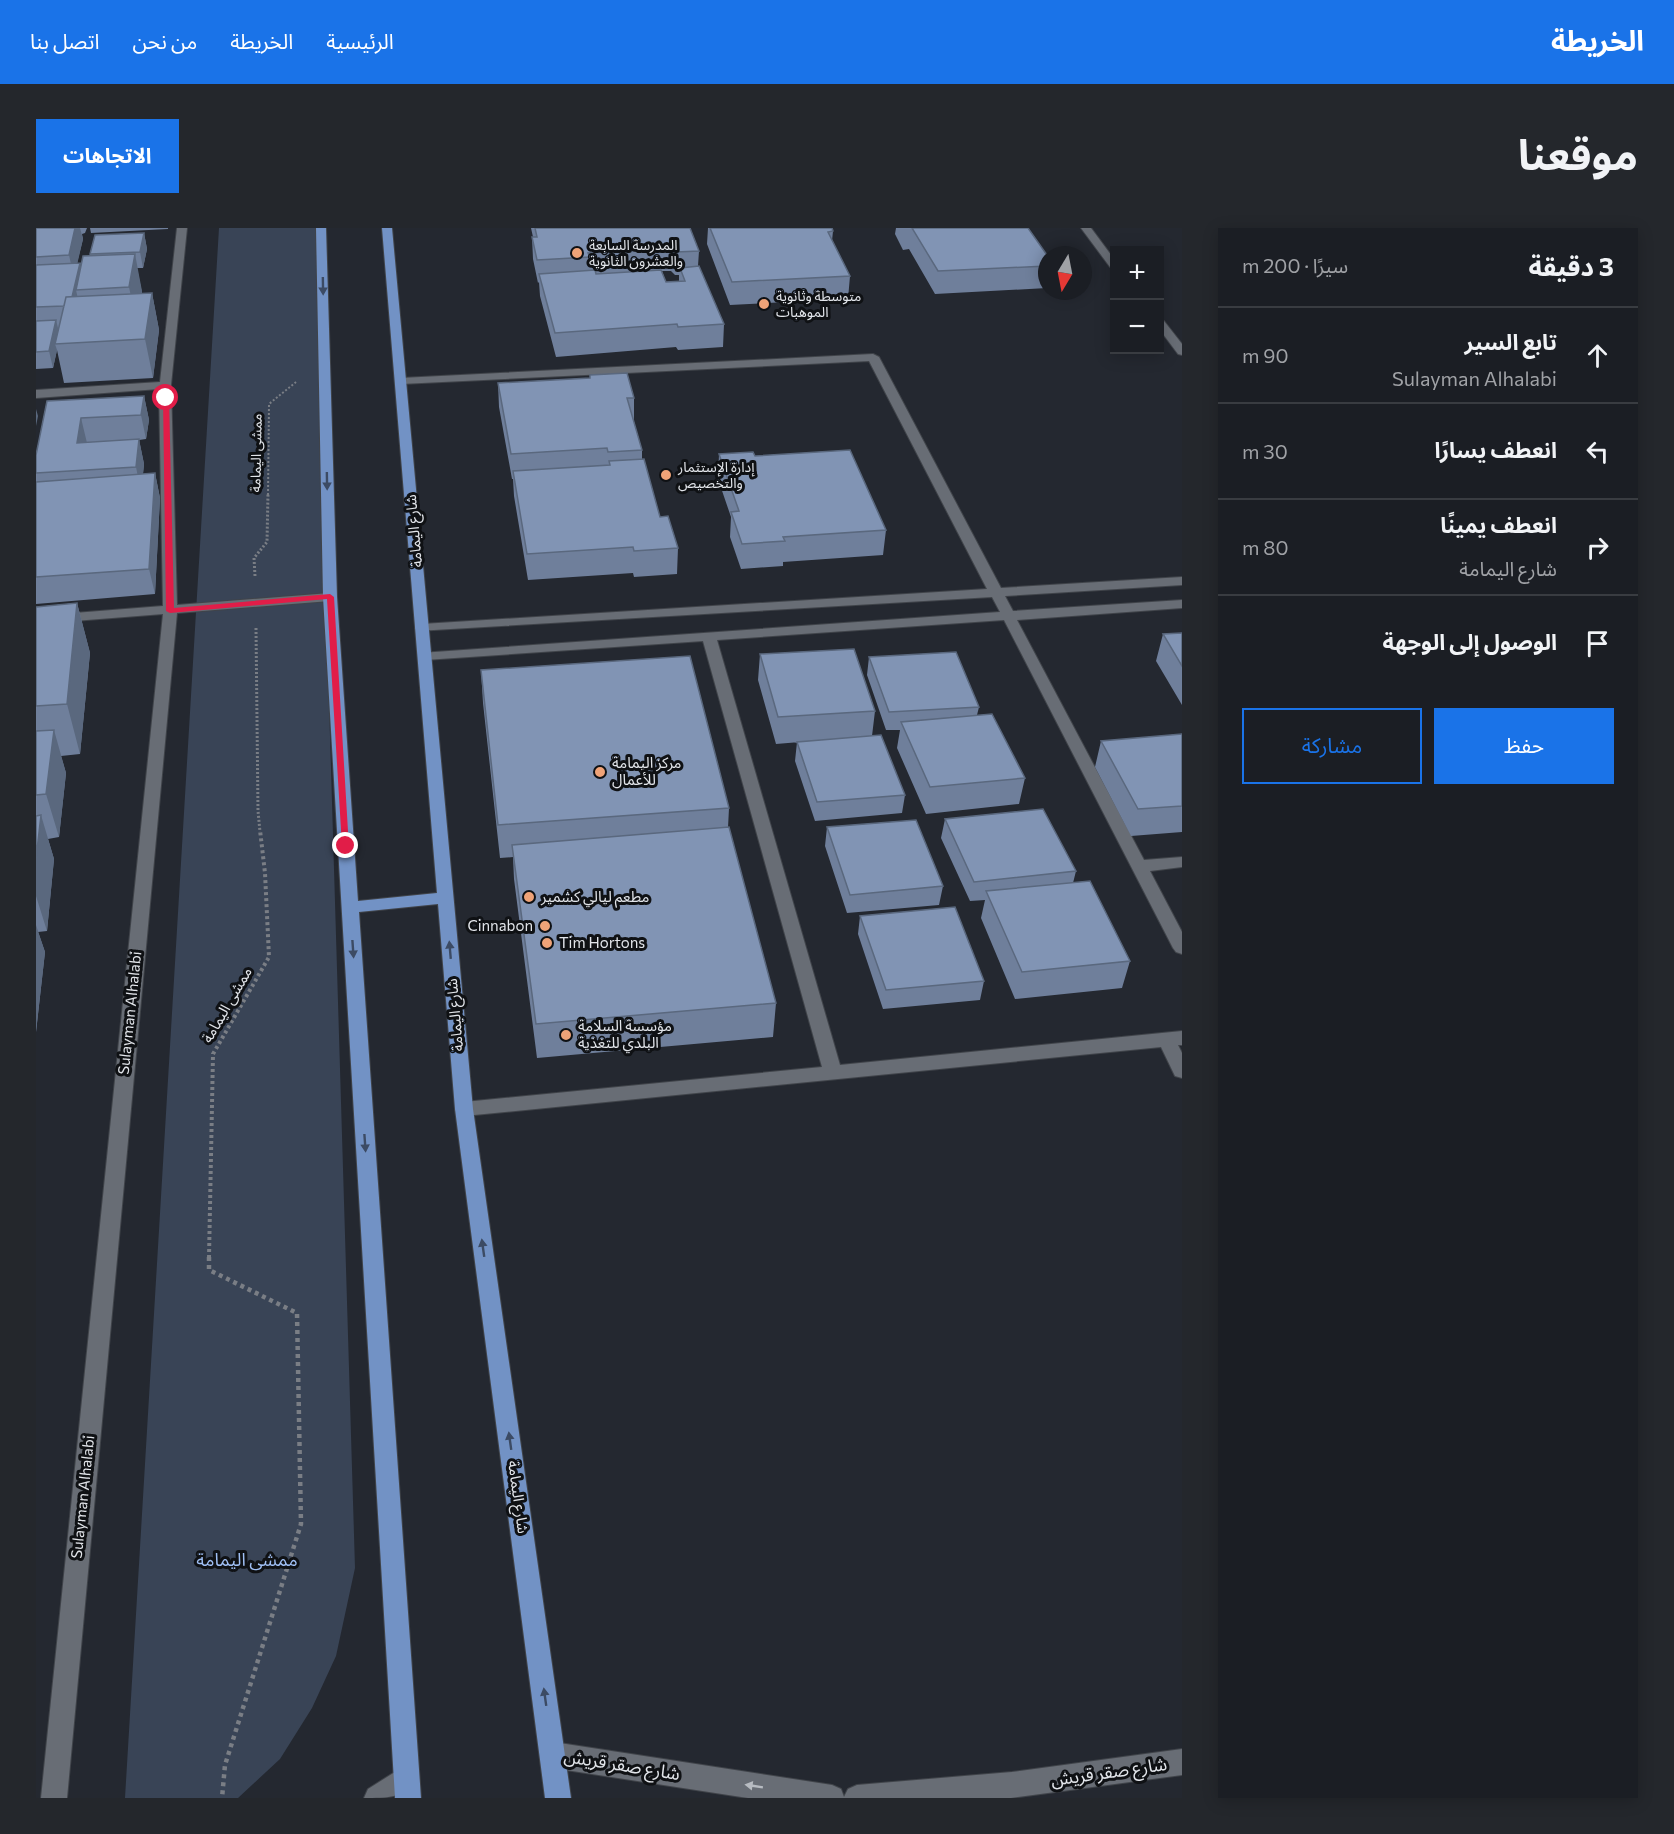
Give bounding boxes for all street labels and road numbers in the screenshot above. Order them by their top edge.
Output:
street label: ممشى اليمامة [246,413,266,493]
street label: شارع اليمامة [401,493,429,568]
street label: Sulayman Alhalabi [114,950,144,1075]
street label: ممشى اليمامة [197,963,256,1046]
street label: شارع اليمامة [442,977,470,1052]
street label: Sulayman Alhalabi [67,1434,97,1559]
street label: شارع اليمامة [501,1459,533,1535]
street label: شارع صقر قريش [562,1744,682,1788]
street label: شارع صقر قريش [1049,1752,1169,1794]

